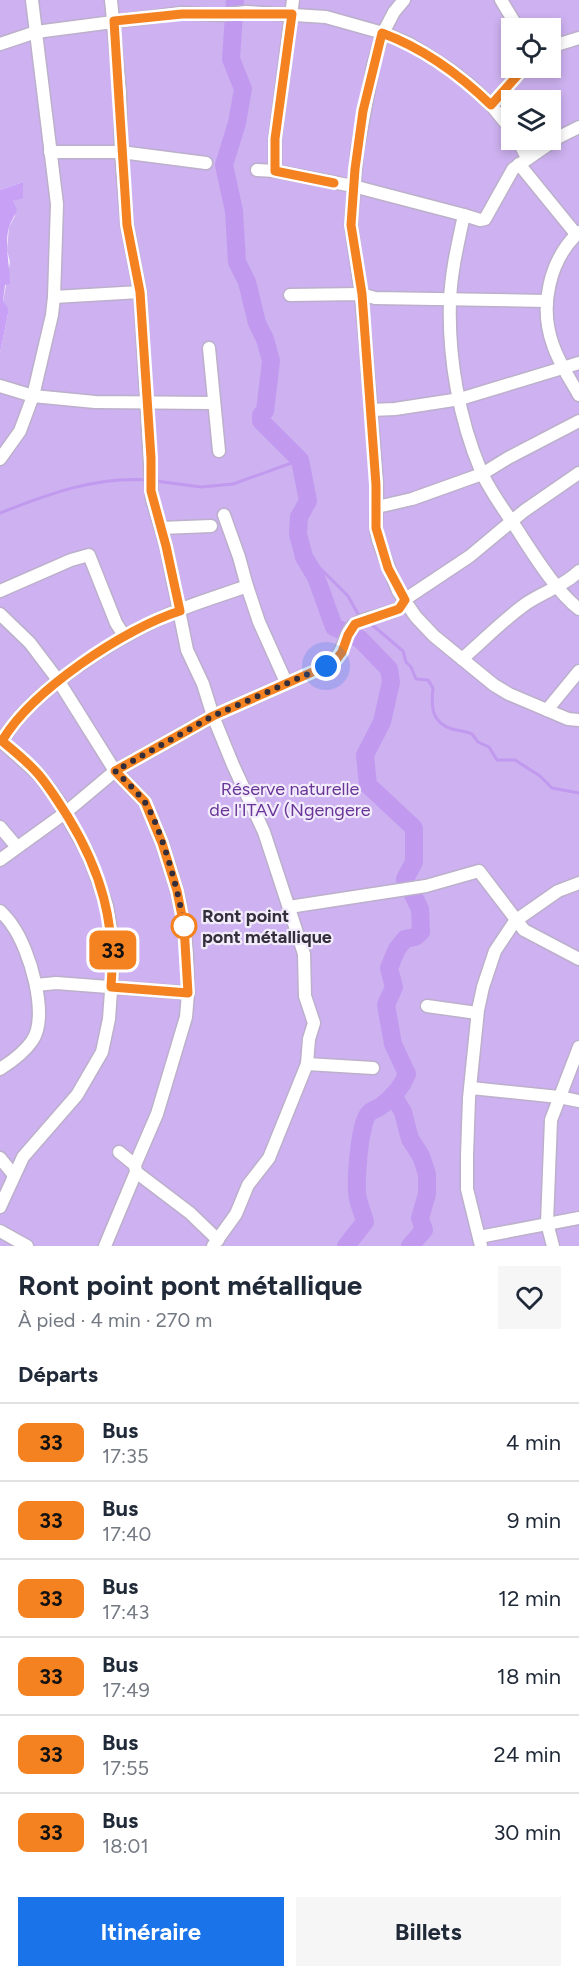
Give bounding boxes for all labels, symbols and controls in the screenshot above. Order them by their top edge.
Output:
map controls [501,18,561,150]
button: locate [501,18,561,78]
button: layers [501,90,561,150]
your location [311,651,341,681]
park label: Réserve naturelle de l'ITAV (Ngengere [209,778,371,821]
place label: Ront point pont métallique [202,905,332,948]
marker: Ront point pont métallique [171,913,197,939]
line badge: 33 [86,930,140,970]
text: 33 [101,938,125,963]
button: heart [498,1266,561,1329]
text: Ront point pont métallique [18,1268,362,1302]
text: À pied · 4 min · 270 m [18,1308,212,1332]
text: Départs [18,1361,98,1388]
text: Bus [102,1417,138,1444]
text: 4 min [506,1429,561,1456]
text: 33 [39,1430,63,1455]
text: 17:35 [102,1444,148,1468]
text: Bus [102,1495,138,1522]
text: 9 min [507,1507,561,1534]
text: 33 [39,1508,63,1533]
text: 17:40 [102,1522,151,1546]
text: Bus [102,1573,138,1600]
text: 12 min [498,1585,561,1612]
text: 33 [39,1586,63,1611]
text: 17:43 [102,1600,149,1624]
text: Bus [102,1651,138,1678]
text: 18 min [497,1663,561,1690]
text: 33 [39,1664,63,1689]
text: 17:49 [102,1678,150,1702]
text: Bus [102,1729,138,1756]
text: 24 min [494,1741,561,1768]
text: 33 [39,1742,63,1767]
text: 17:55 [102,1756,149,1780]
text: Bus [102,1807,138,1834]
text: 30 min [493,1819,561,1846]
text: 33 [39,1820,63,1845]
text: 18:01 [102,1834,149,1858]
button: Itinéraire [18,1897,284,1966]
button: Billets [296,1897,561,1966]

